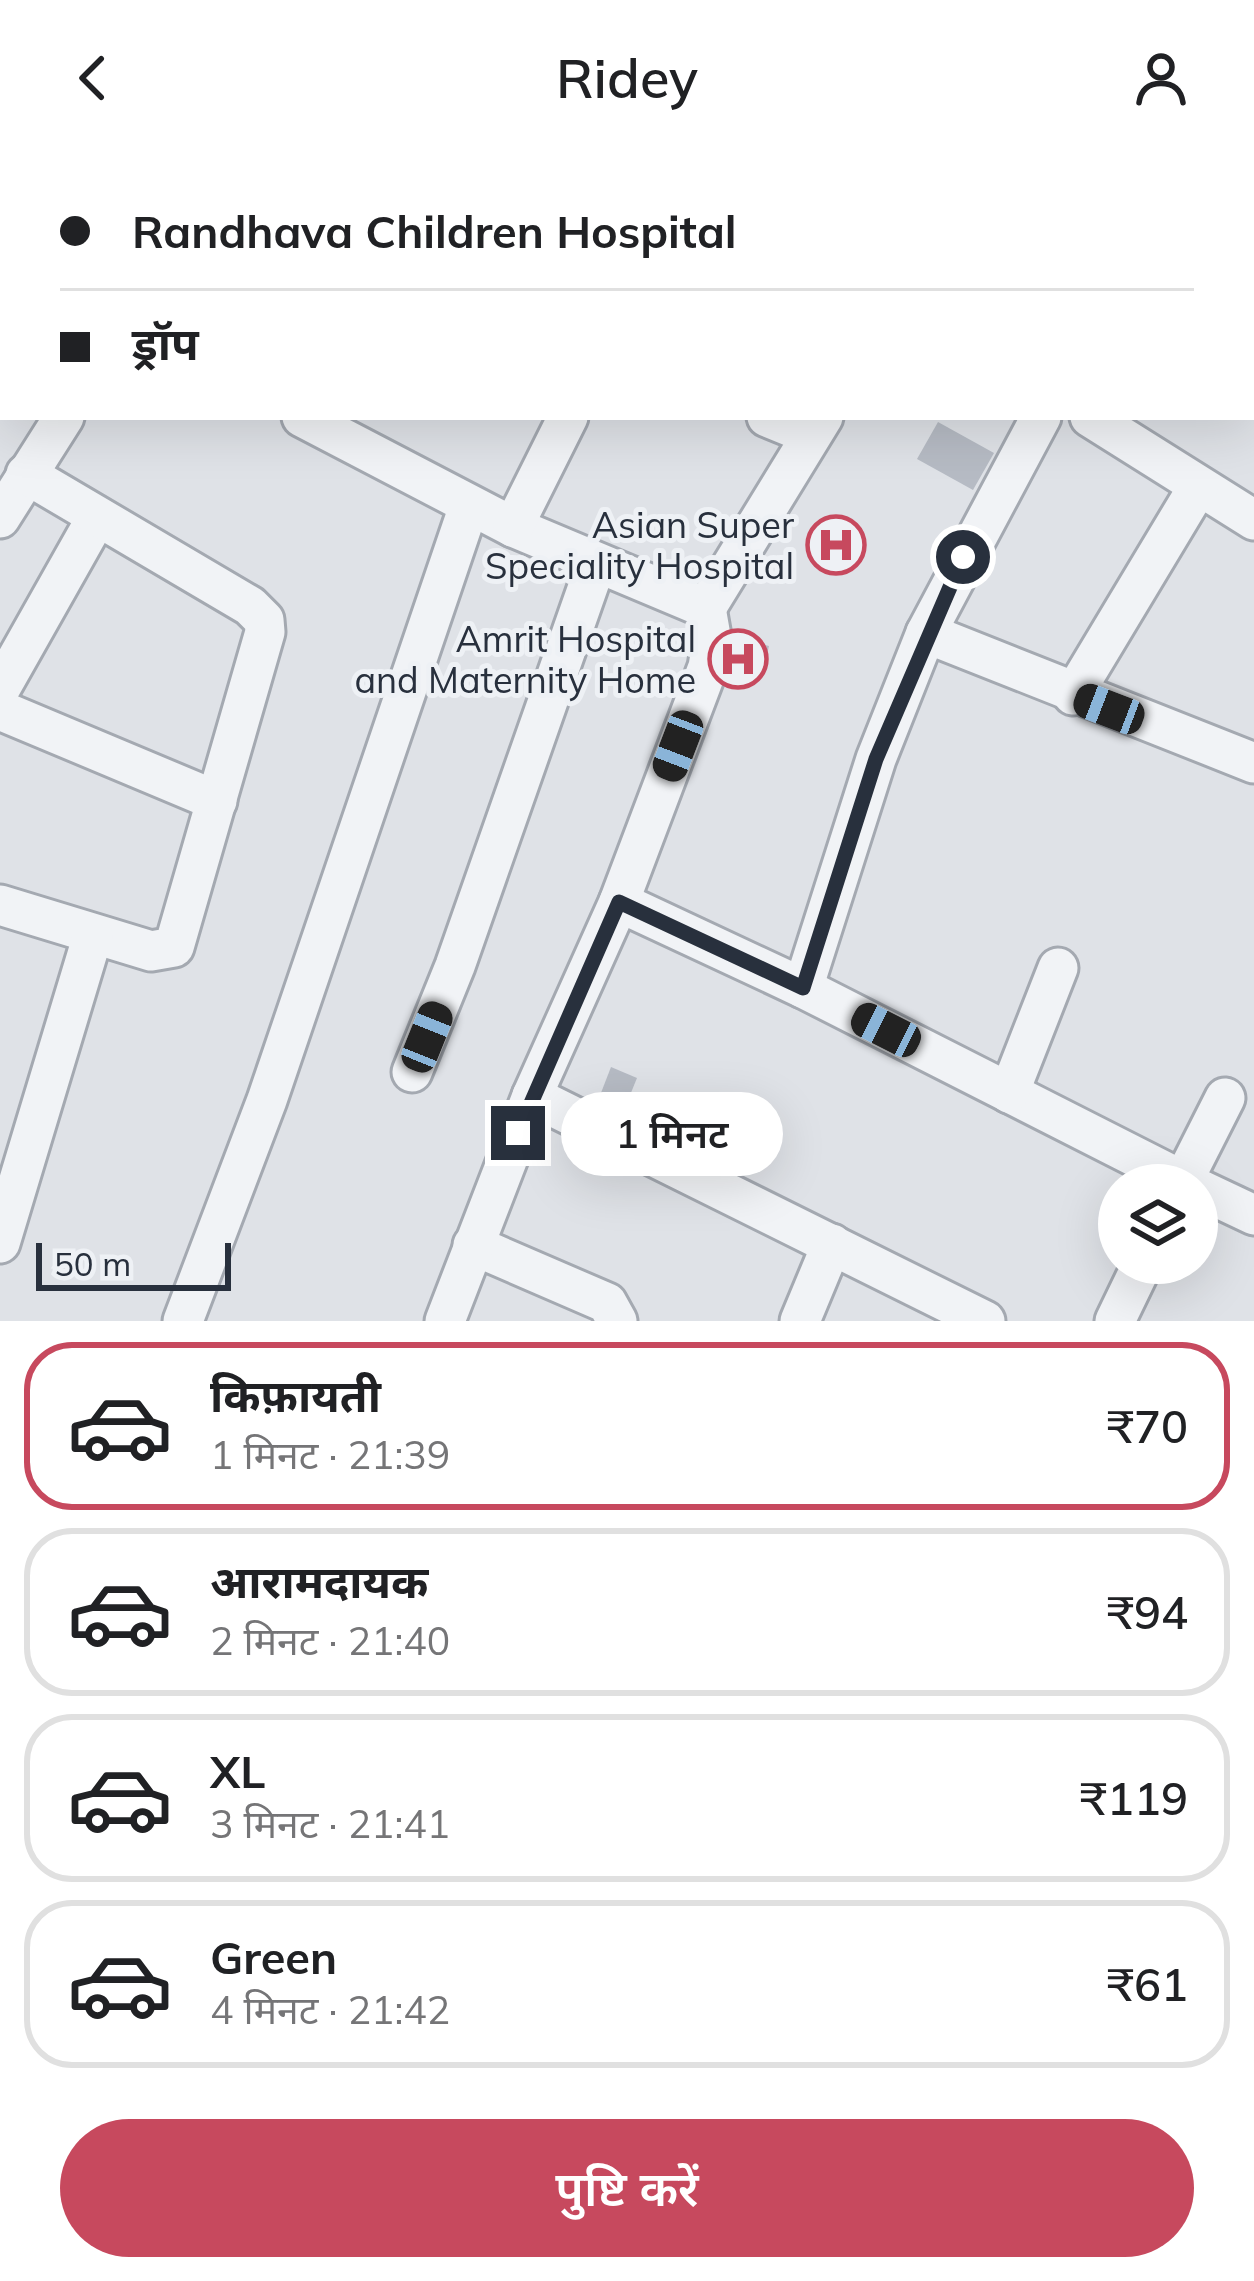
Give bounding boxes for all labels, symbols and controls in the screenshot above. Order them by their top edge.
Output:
text: Ridey [556,44,698,112]
icon: back [60,45,126,111]
icon: person [1128,45,1194,111]
text: Randhava Children Hospital [132,203,737,259]
text: ड्रॉप [132,315,199,371]
place label: Asian Super Speciality Hospital [485,502,794,588]
hospital icon: Asian Super Speciality Hospital [805,514,867,576]
route start [936,530,990,584]
place label: Amrit Hospital and Maternity Home [354,616,696,702]
hospital icon: Amrit Hospital and Maternity Home [707,628,769,690]
car [1069,679,1149,739]
car [648,706,708,786]
car [397,997,457,1077]
car [846,998,926,1062]
callout: 1 मिनट [560,1091,782,1175]
route end [491,1106,545,1160]
text: 1 मिनट [616,1109,728,1158]
map controls [1098,1164,1218,1284]
button: layers [1098,1164,1218,1284]
scale bar [36,1237,231,1290]
text: 50 m [54,1243,131,1284]
text: किफ़ायती [210,1367,381,1423]
icon: car [66,1372,174,1480]
text: ₹70 [1107,1398,1188,1454]
text: 1 मिनट · 21:39 [210,1430,450,1479]
text: आरामदायक [210,1553,428,1609]
icon: car [66,1558,174,1666]
text: ₹94 [1107,1584,1188,1640]
text: 2 मिनट · 21:40 [210,1616,450,1665]
text: XL [210,1743,265,1799]
icon: car [66,1744,174,1852]
text: ₹119 [1080,1770,1188,1826]
text: 3 मिनट · 21:41 [210,1799,450,1848]
text: Green [210,1929,337,1985]
icon: car [66,1930,174,2038]
text: ₹61 [1107,1956,1188,2012]
text: 4 मिनट · 21:42 [210,1985,450,2034]
button: पुष्टि करें [60,2119,1194,2257]

